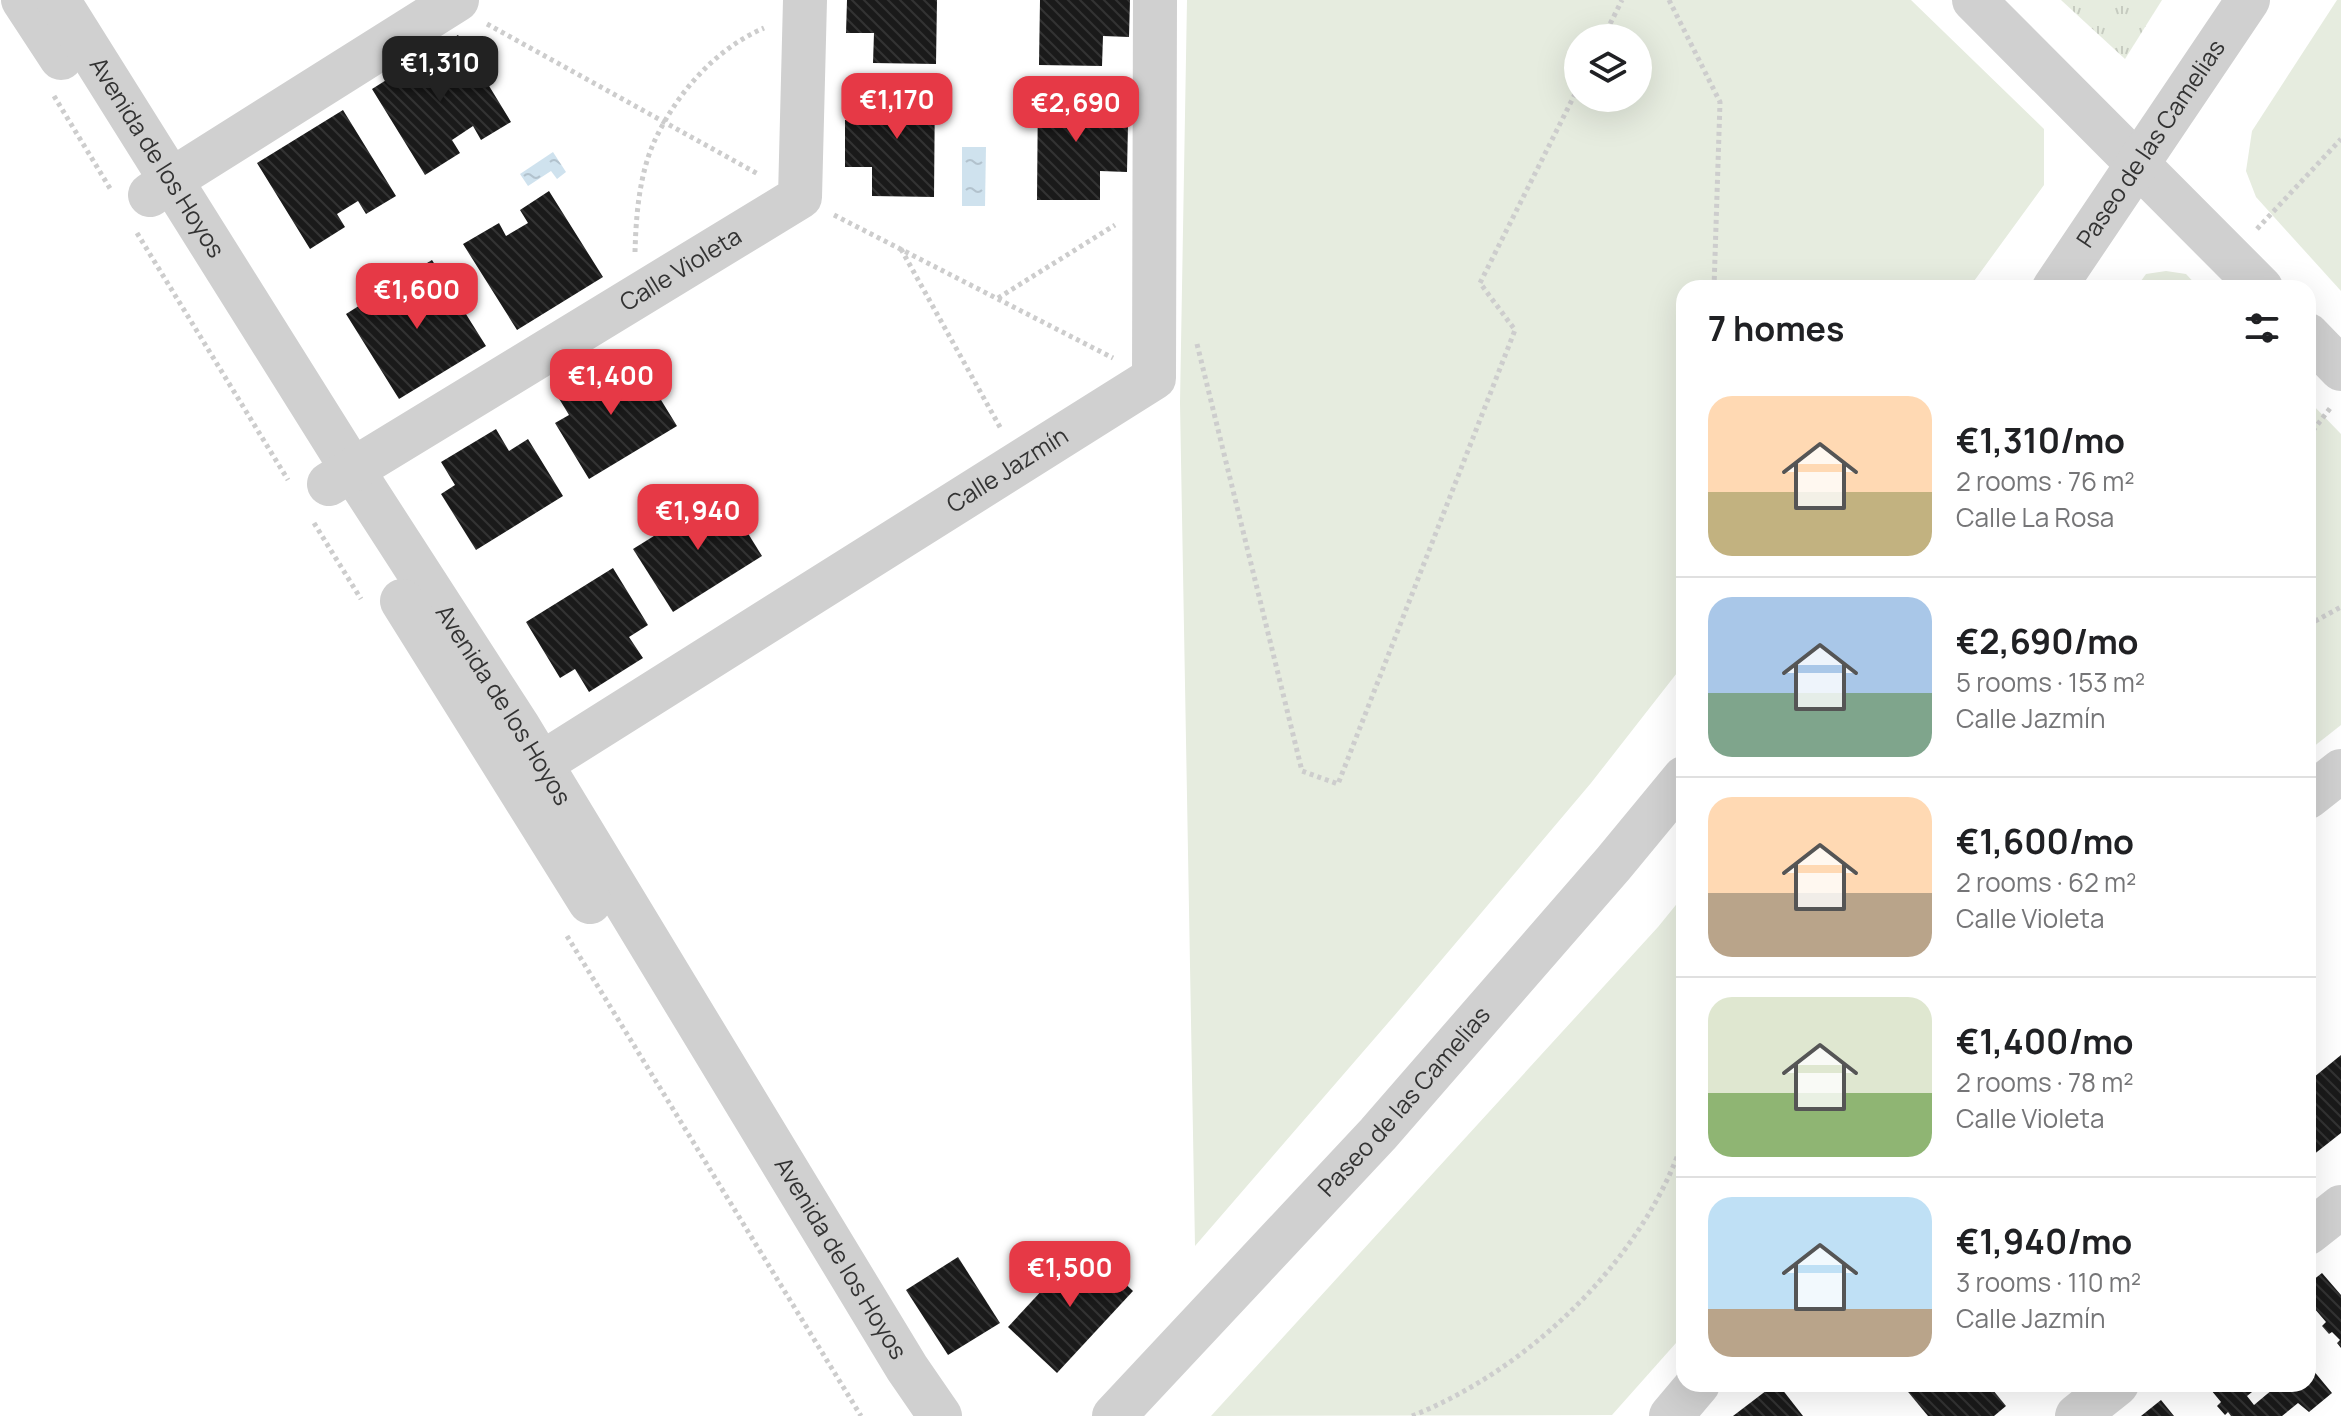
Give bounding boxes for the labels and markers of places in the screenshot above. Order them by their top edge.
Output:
pin: €1,310 [375,36,505,104]
pin: €1,170 [832,73,962,141]
pin: €2,690 [1011,76,1141,144]
pin: €1,600 [352,263,482,331]
pin: €1,400 [546,349,676,417]
pin: €1,940 [633,484,763,552]
pin: €1,500 [1005,1241,1135,1309]

